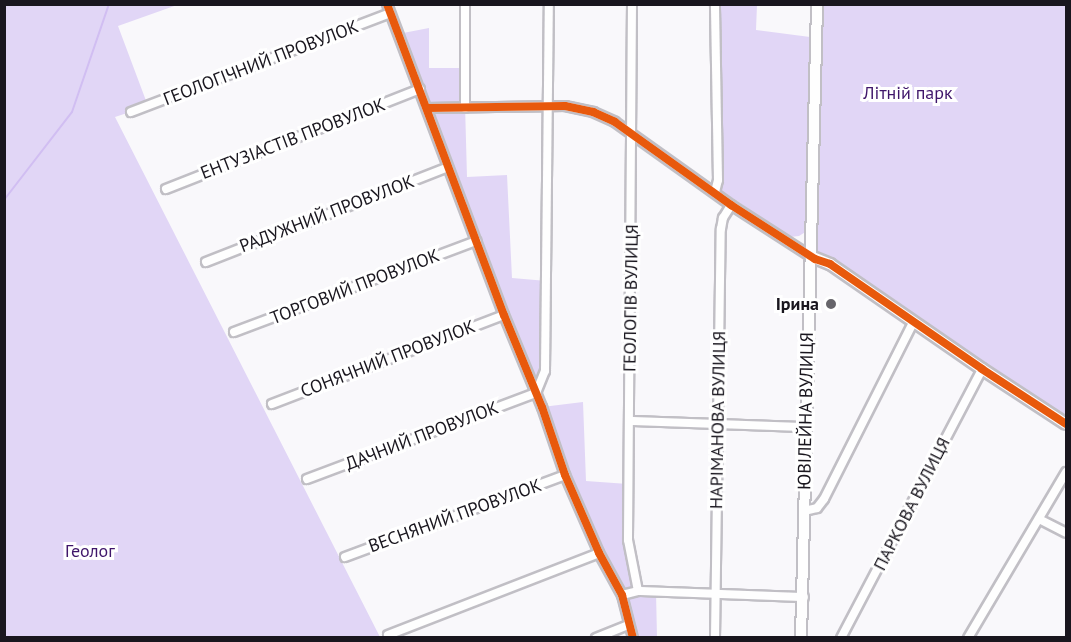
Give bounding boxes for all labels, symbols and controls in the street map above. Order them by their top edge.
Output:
street label: ГЕОЛОГІЧНИЙ ПРОВУЛОК [160,16,362,110]
park label: Літній парк [863,82,953,104]
street label: ЕНТУЗІАСТІВ ПРОВУЛОК [198,94,388,184]
street label: РАДУЖНИЙ ПРОВУЛОК [237,171,417,257]
street label: ГЕОЛОГІВ ВУЛИЦЯ [619,224,643,372]
street label: ТОРГОВИЙ ПРОВУЛОК [267,245,443,329]
place label: Ірина [776,293,819,315]
marker: Ірина [824,297,838,311]
street label: СОНЯЧНИЙ ПРОВУЛОК [298,316,478,402]
street label: НАРІМАНОВА ВУЛИЦЯ [706,330,730,510]
street label: ЮВІЛЕЙНА ВУЛИЦЯ [794,332,818,490]
street label: ДАЧНИЙ ПРОВУЛОК [342,397,502,475]
street label: ПАРКОВА ВУЛИЦЯ [869,433,955,575]
street label: ВЕСНЯНИЙ ПРОВУЛОК [366,475,544,557]
park label: Геолог [65,540,115,562]

